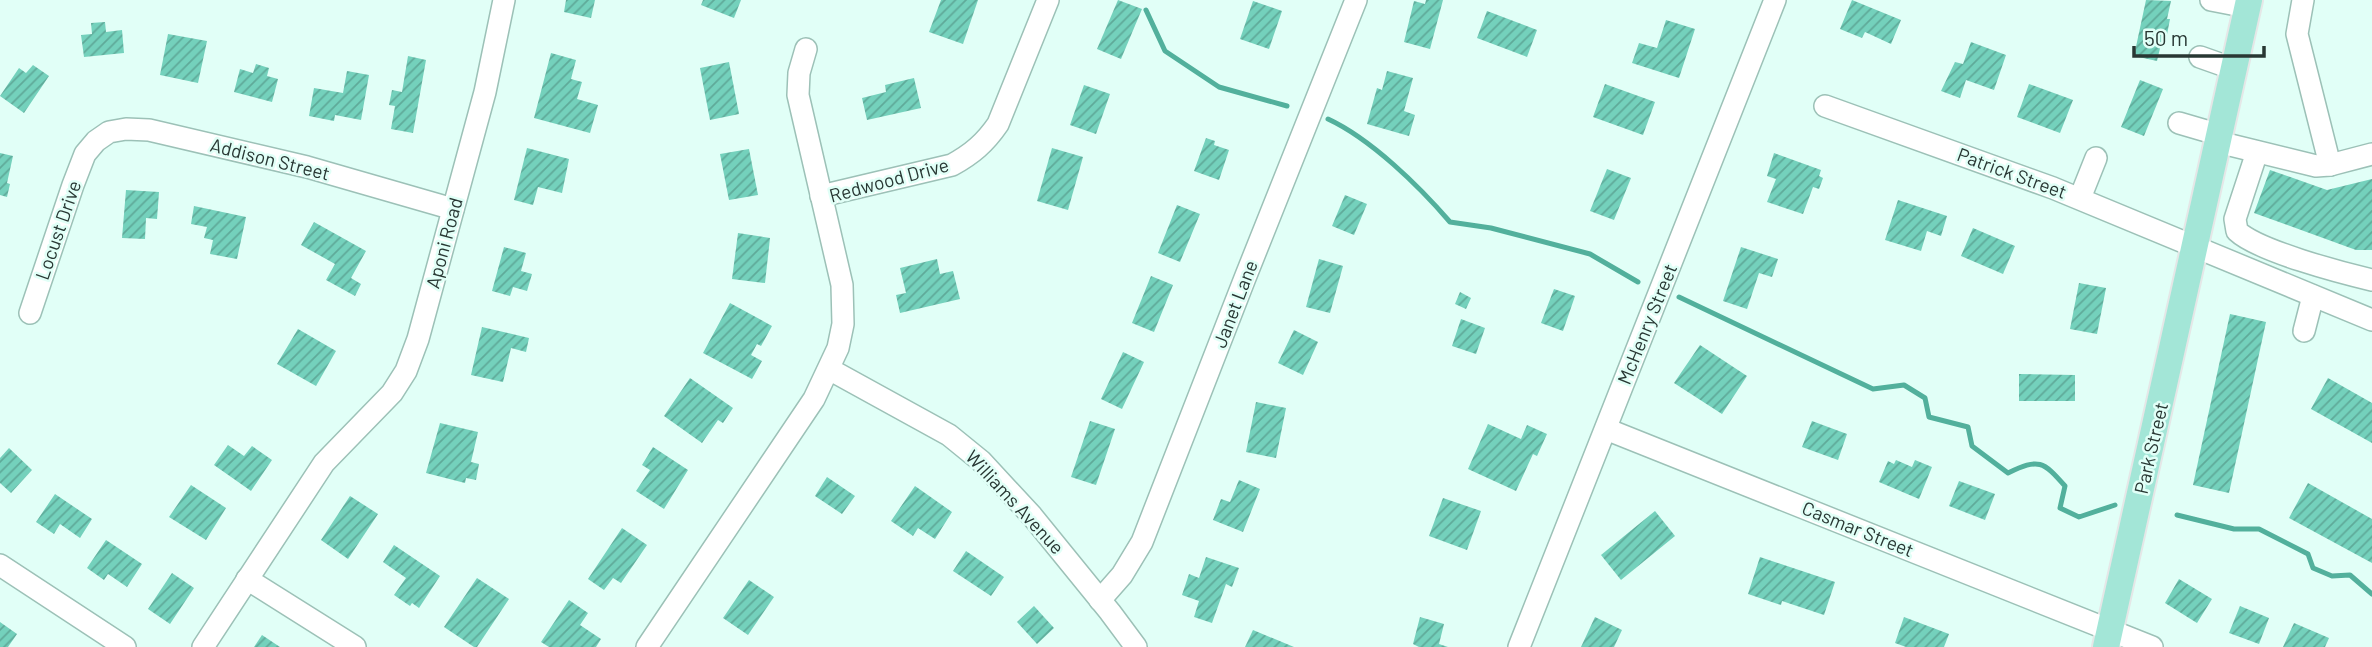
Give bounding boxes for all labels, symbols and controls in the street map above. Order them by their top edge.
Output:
scale bar [2134,14,2264,58]
text: 50 m [2144,25,2188,50]
street label: Addison Street [208,133,332,184]
street label: Patrick Street [1954,142,2070,203]
street label: Redwood Drive [827,153,951,207]
street label: Locust Drive [30,177,85,282]
street label: Aponi Road [420,195,467,291]
street label: Janet Lane [1207,257,1262,351]
street label: McHenry Street [1612,260,1681,388]
street label: Park Street [2129,400,2172,496]
street label: Williams Avenue [961,445,1069,558]
street label: Casmar Street [1799,496,1917,561]

